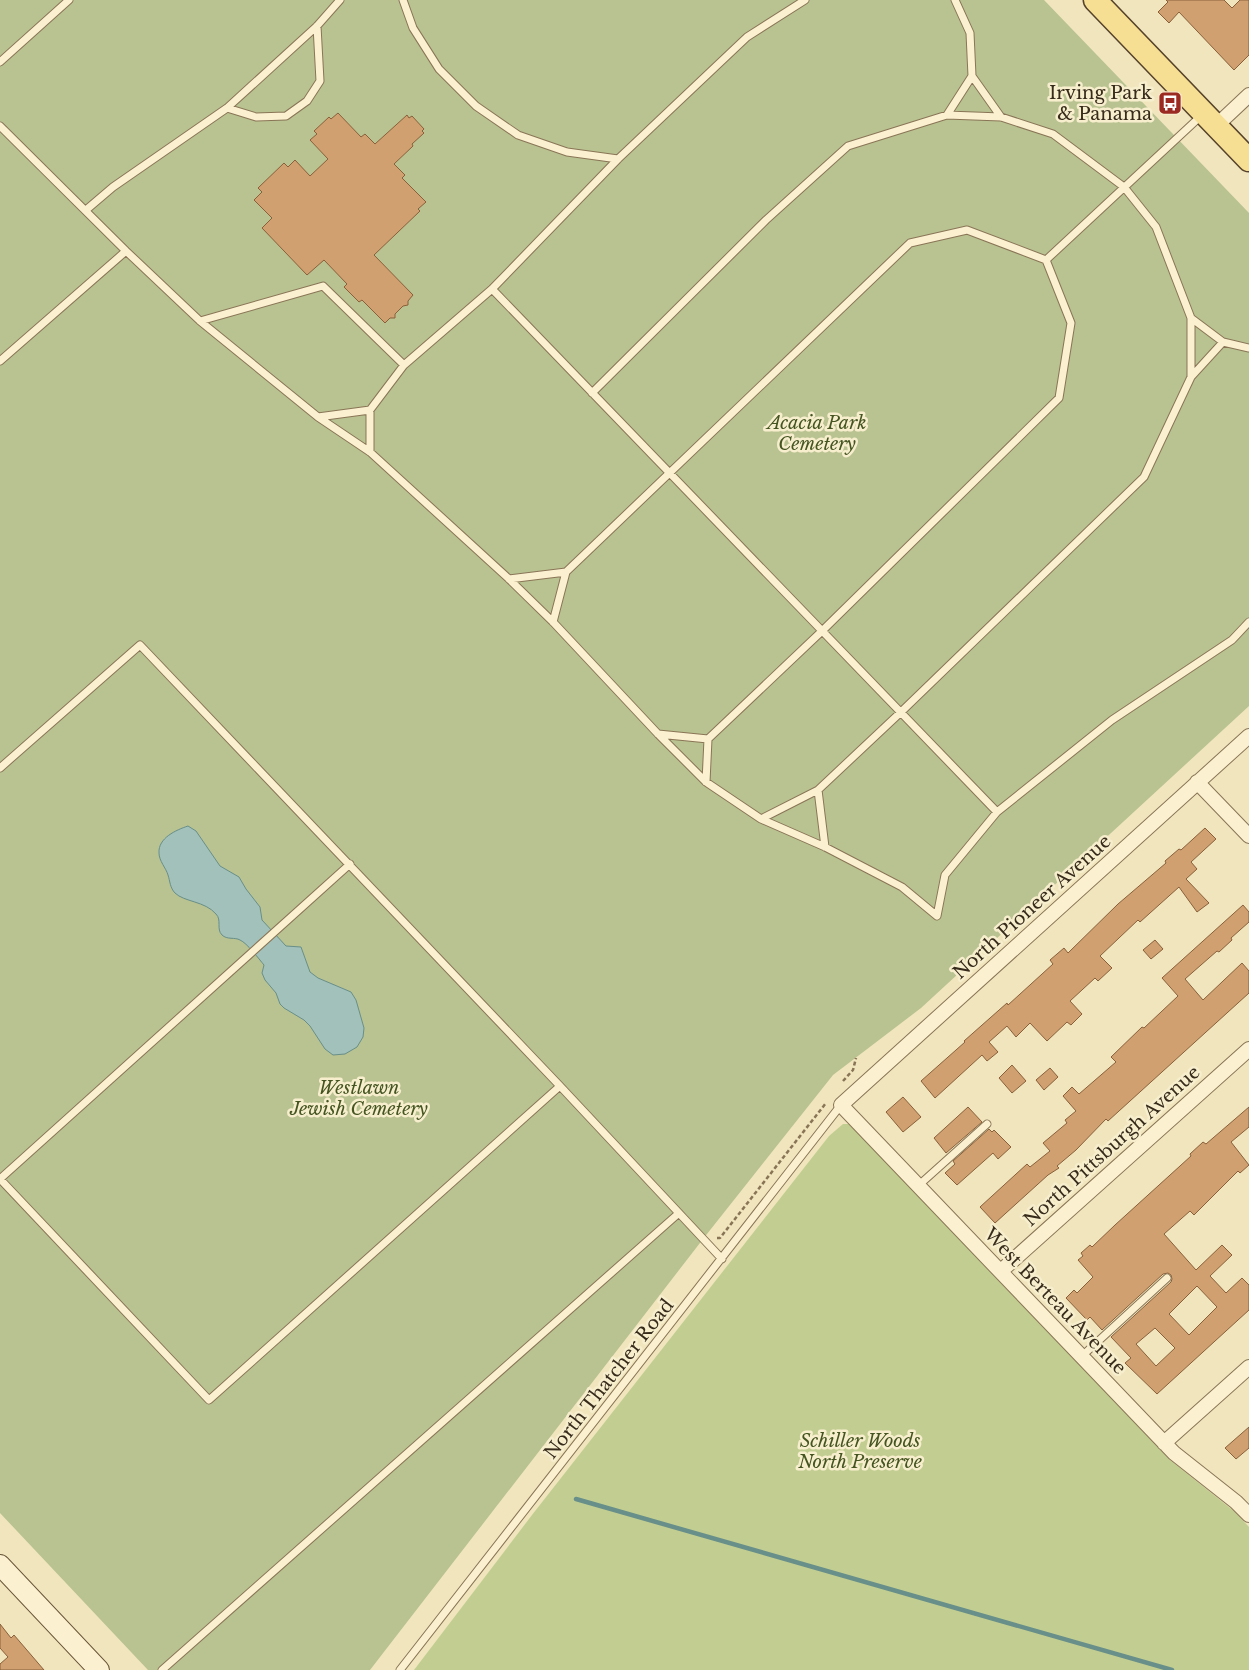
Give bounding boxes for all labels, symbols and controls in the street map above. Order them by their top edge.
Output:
place label: Irving Park & Panama [1049,82,1152,125]
bus stop icon: Irving Park & Panama [1157,90,1183,116]
park label: Acacia Park Cemetery [765,412,867,455]
street label: North Pioneer Avenue [949,830,1115,984]
street label: North Pittsburgh Avenue [1019,1061,1205,1231]
park label: Westlawn Jewish Cemetery [289,1077,429,1120]
street label: West Berteau Avenue [979,1222,1131,1379]
street label: North Thatcher Road [540,1295,678,1463]
park label: Schiller Woods North Preserve [797,1430,922,1473]

